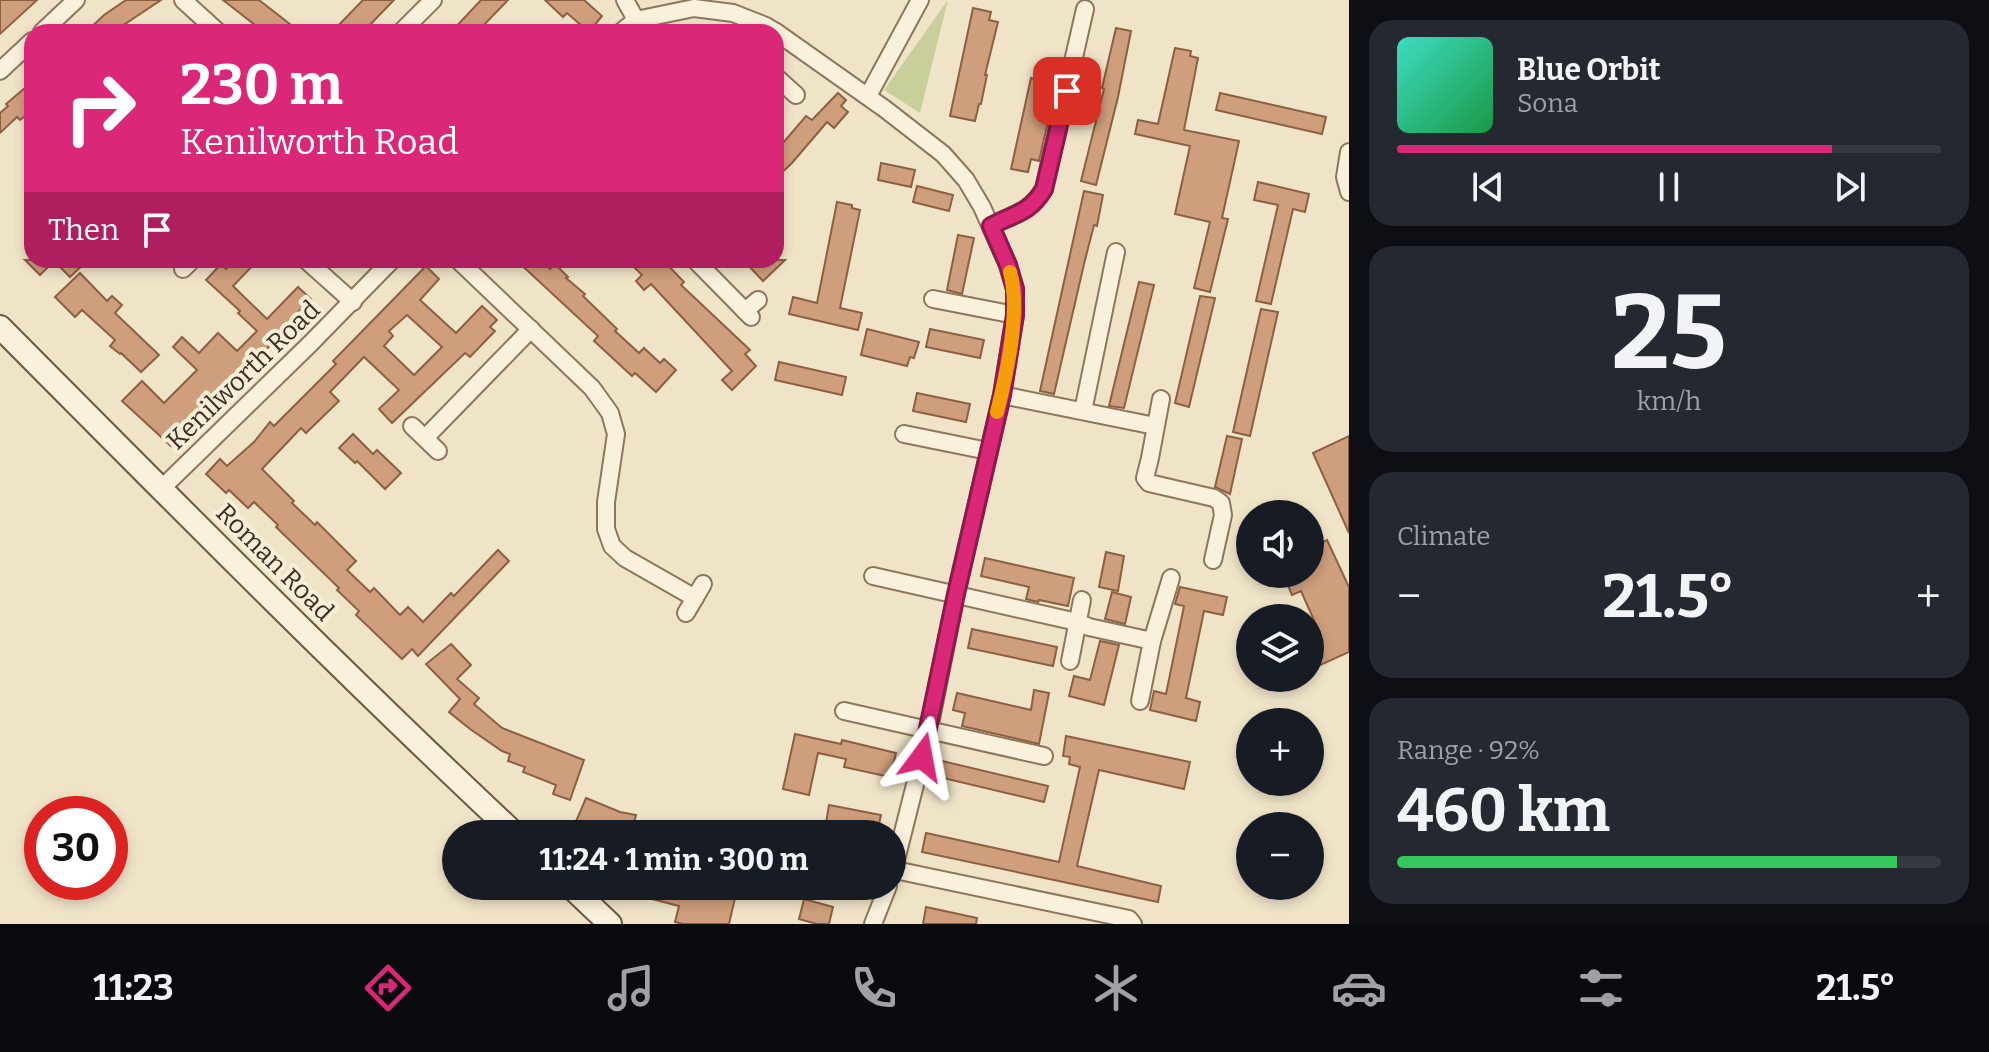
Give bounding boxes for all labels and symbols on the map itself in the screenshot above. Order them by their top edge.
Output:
pin [1033,57,1101,125]
street label: Kenilworth Road [160,294,326,456]
street label: Roman Road [209,497,340,628]
position arrow [880,715,964,799]
speed limit sign: 30 [24,796,128,900]

